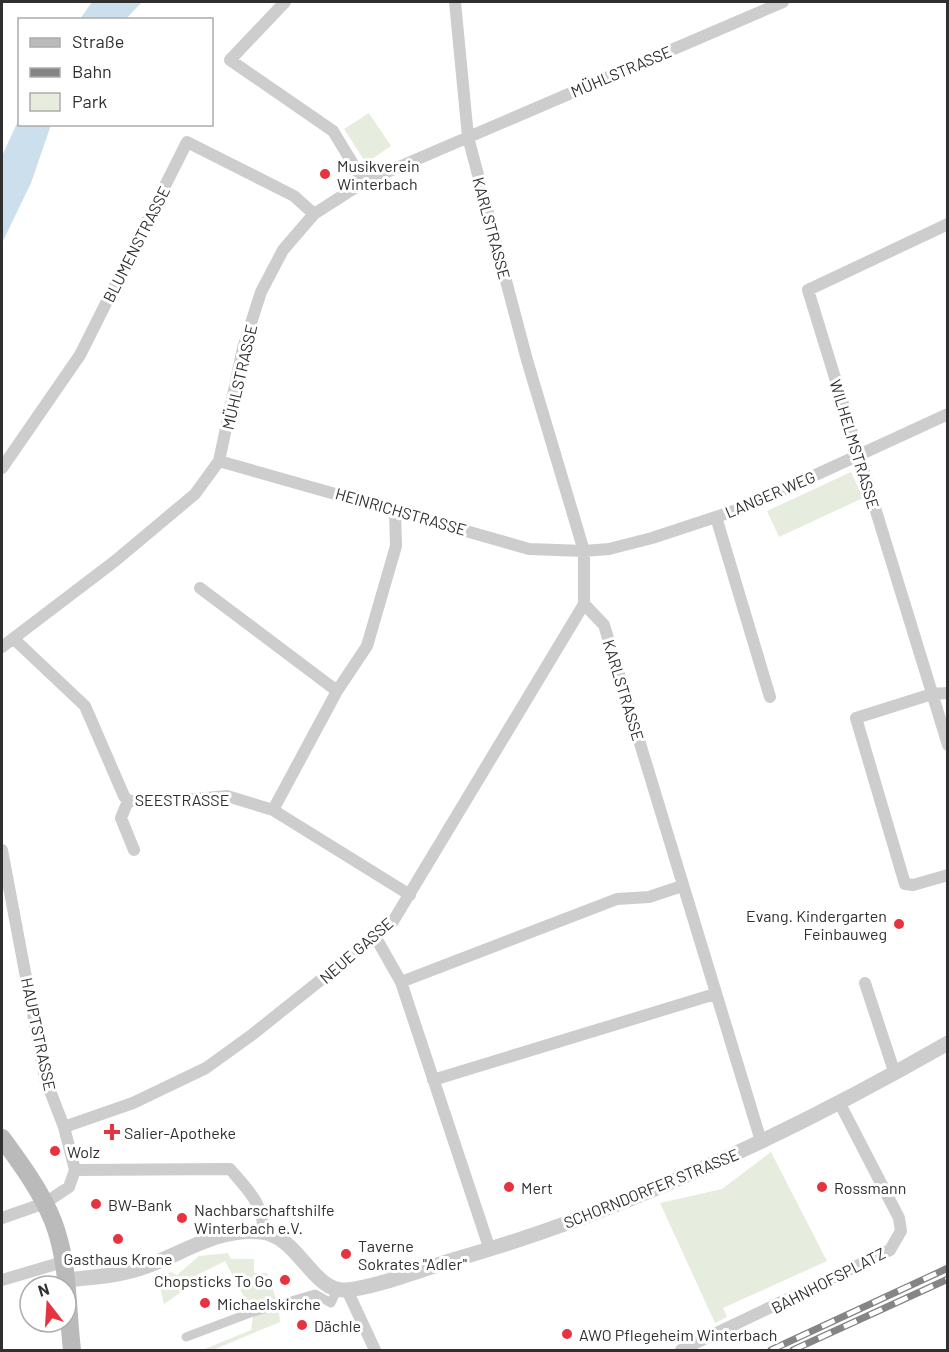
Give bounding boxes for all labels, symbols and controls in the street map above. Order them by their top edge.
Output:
legend [18,18,213,126]
text: Straße [72,30,124,52]
street label: MÜHLSTRASSE [568,41,674,101]
text: Bahn [72,60,112,82]
text: Park [72,90,107,112]
place label: Musikverein Winterbach [337,156,420,193]
marker: Musikverein Winterbach [318,167,332,181]
street label: KARLSTRASSE [469,175,515,281]
street label: BLUMENSTRASSE [99,183,173,305]
street label: MÜHLSTRASSE [218,323,260,431]
street label: WILHELMSTRASSE [826,377,884,511]
street label: LANGER WEG [722,466,818,522]
street label: HEINRICHSTRASSE [333,483,469,539]
street label: KARLSTRASSE [600,637,648,743]
street label: SEESTRASSE [135,790,229,809]
place label: Evang. Kindergarten Feinbauweg [746,906,887,943]
street label: NEUE GASSE [315,913,397,987]
marker: Evang. Kindergarten Feinbauweg [892,917,906,931]
street label: HAUPTSTRASSE [18,976,60,1092]
place label: Salier-Apotheke [124,1123,236,1142]
marker: Salier-Apotheke [105,1125,119,1139]
place label: Wolz [67,1142,100,1161]
marker: Wolz [48,1144,62,1158]
street label: SCHORNDORFER STRASSE [561,1144,741,1232]
place label: Mert [521,1178,553,1197]
place label: Rossmann [834,1178,906,1197]
marker: Mert [502,1180,516,1194]
marker: Rossmann [815,1180,829,1194]
place label: BW-Bank [108,1195,172,1214]
marker: BW-Bank [89,1197,103,1211]
place label: Nachbarschaftshilfe Winterbach e.V. [194,1200,334,1237]
marker: Nachbarschaftshilfe Winterbach e.V. [175,1211,189,1225]
marker: Gasthaus Krone [111,1232,125,1246]
place label: Taverne Sokrates "Adler" [358,1236,467,1273]
street label: BAHNHOFSPLATZ [768,1243,888,1317]
marker: Taverne Sokrates "Adler" [339,1247,353,1261]
place label: Gasthaus Krone [64,1249,172,1268]
place label: Chopsticks To Go [154,1271,273,1290]
marker: Chopsticks To Go [278,1273,292,1287]
north arrow [18,1274,78,1334]
text: N [36,1279,51,1300]
place label: Michaelskirche [217,1294,321,1313]
marker: Michaelskirche [198,1296,212,1310]
place label: Dächle [314,1316,361,1335]
marker: Dächle [295,1318,309,1332]
place label: AWO Pflegeheim Winterbach [579,1325,777,1344]
marker: AWO Pflegeheim Winterbach [560,1327,574,1341]

